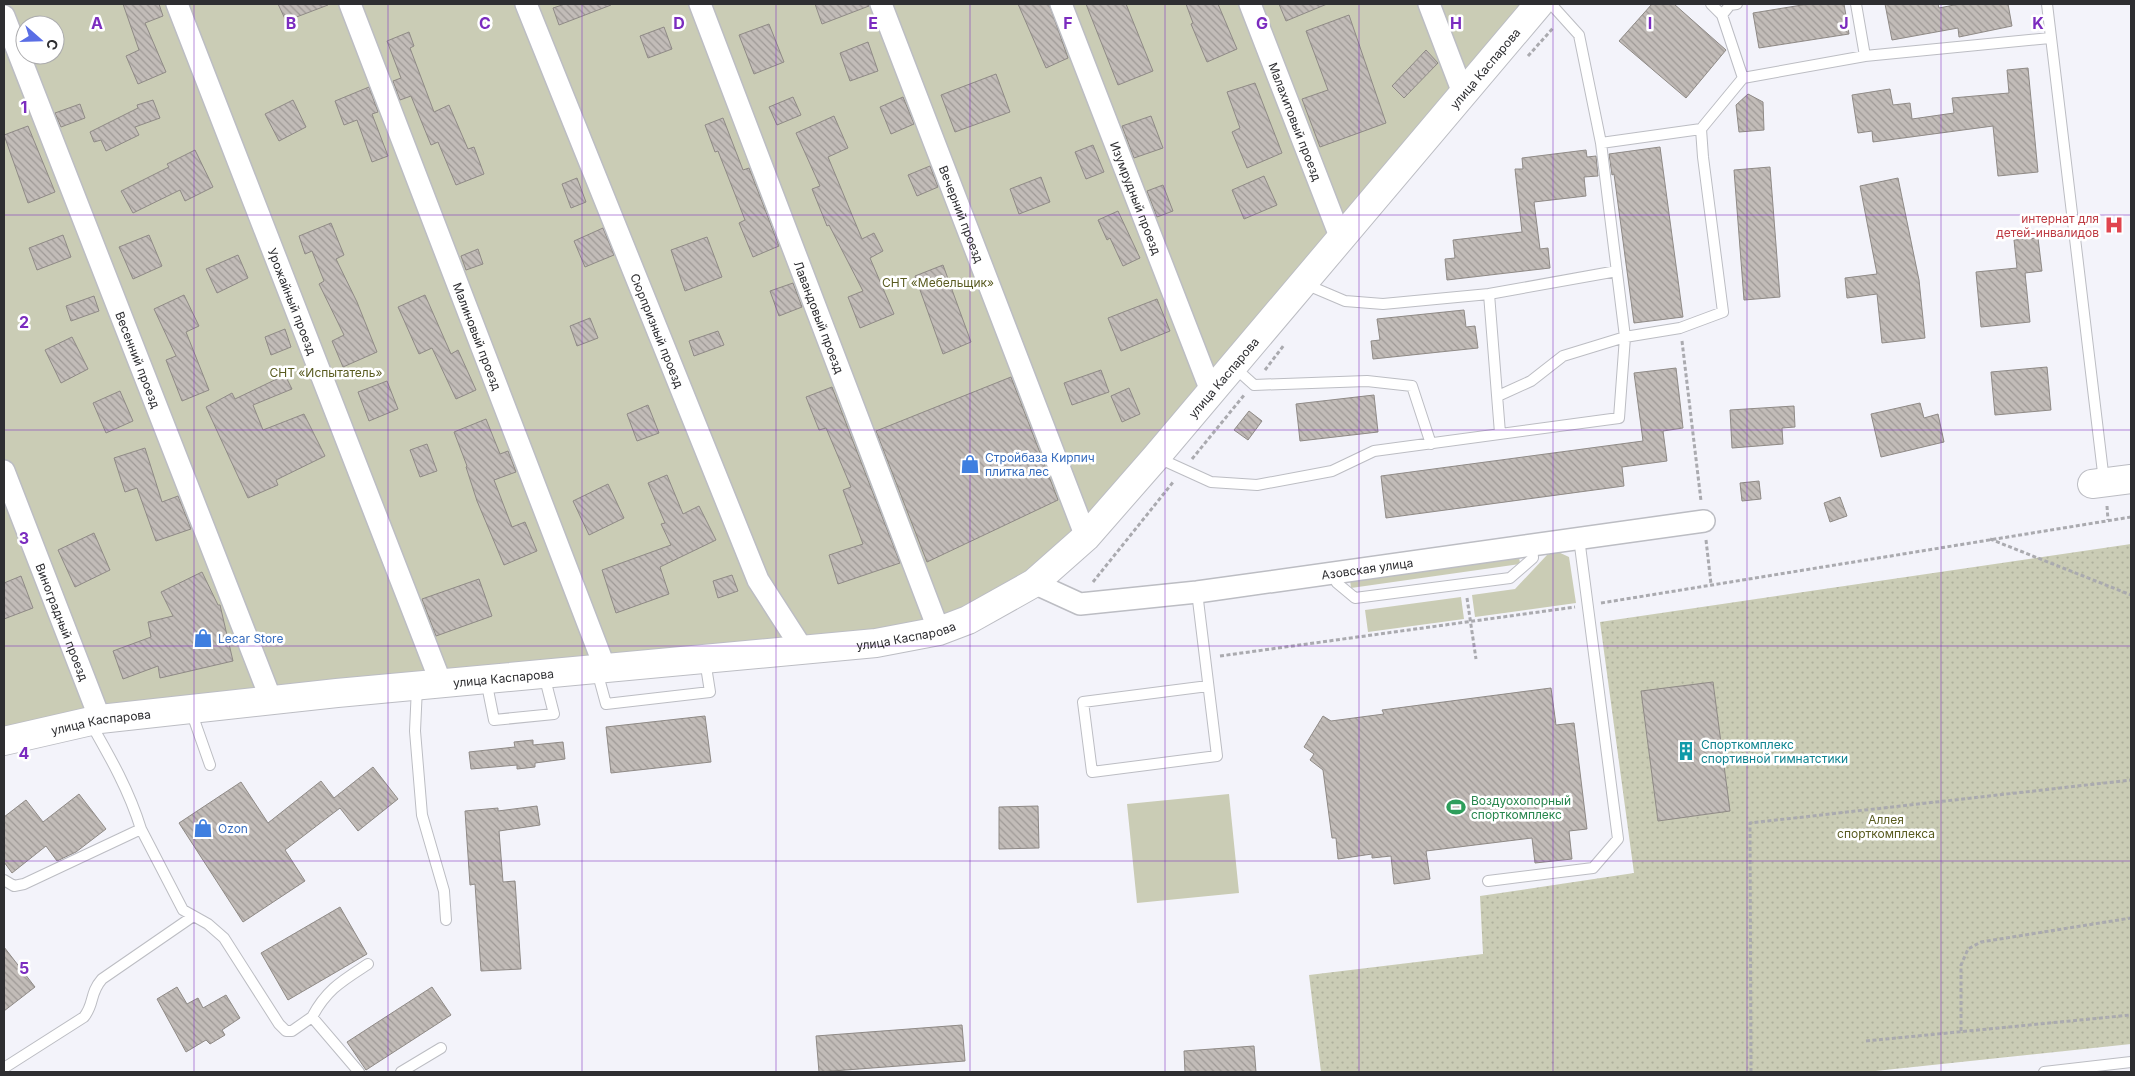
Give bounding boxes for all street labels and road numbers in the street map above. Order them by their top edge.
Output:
street label: улица Каспарова [1446,25,1523,112]
street label: Малахитовый проезд [1266,60,1325,183]
street label: Изумрудный проезд [1107,139,1165,257]
street label: Вечерний проезд [936,163,987,265]
street label: Урожайный проезд [265,246,320,357]
street label: Лавандовый проезд [791,259,848,376]
street label: Сюрпризный проезд [628,271,687,390]
street label: Малиновый проезд [450,280,505,393]
street label: Весенний проезд [113,309,164,411]
street label: улица Каспарова [1185,334,1262,421]
street label: Азовская улица [1320,554,1414,582]
street label: Виноградный проезд [33,561,92,683]
street label: улица Каспарова [856,618,958,652]
street label: улица Каспарова [452,665,554,690]
street label: улица Каспарова [50,706,152,737]

